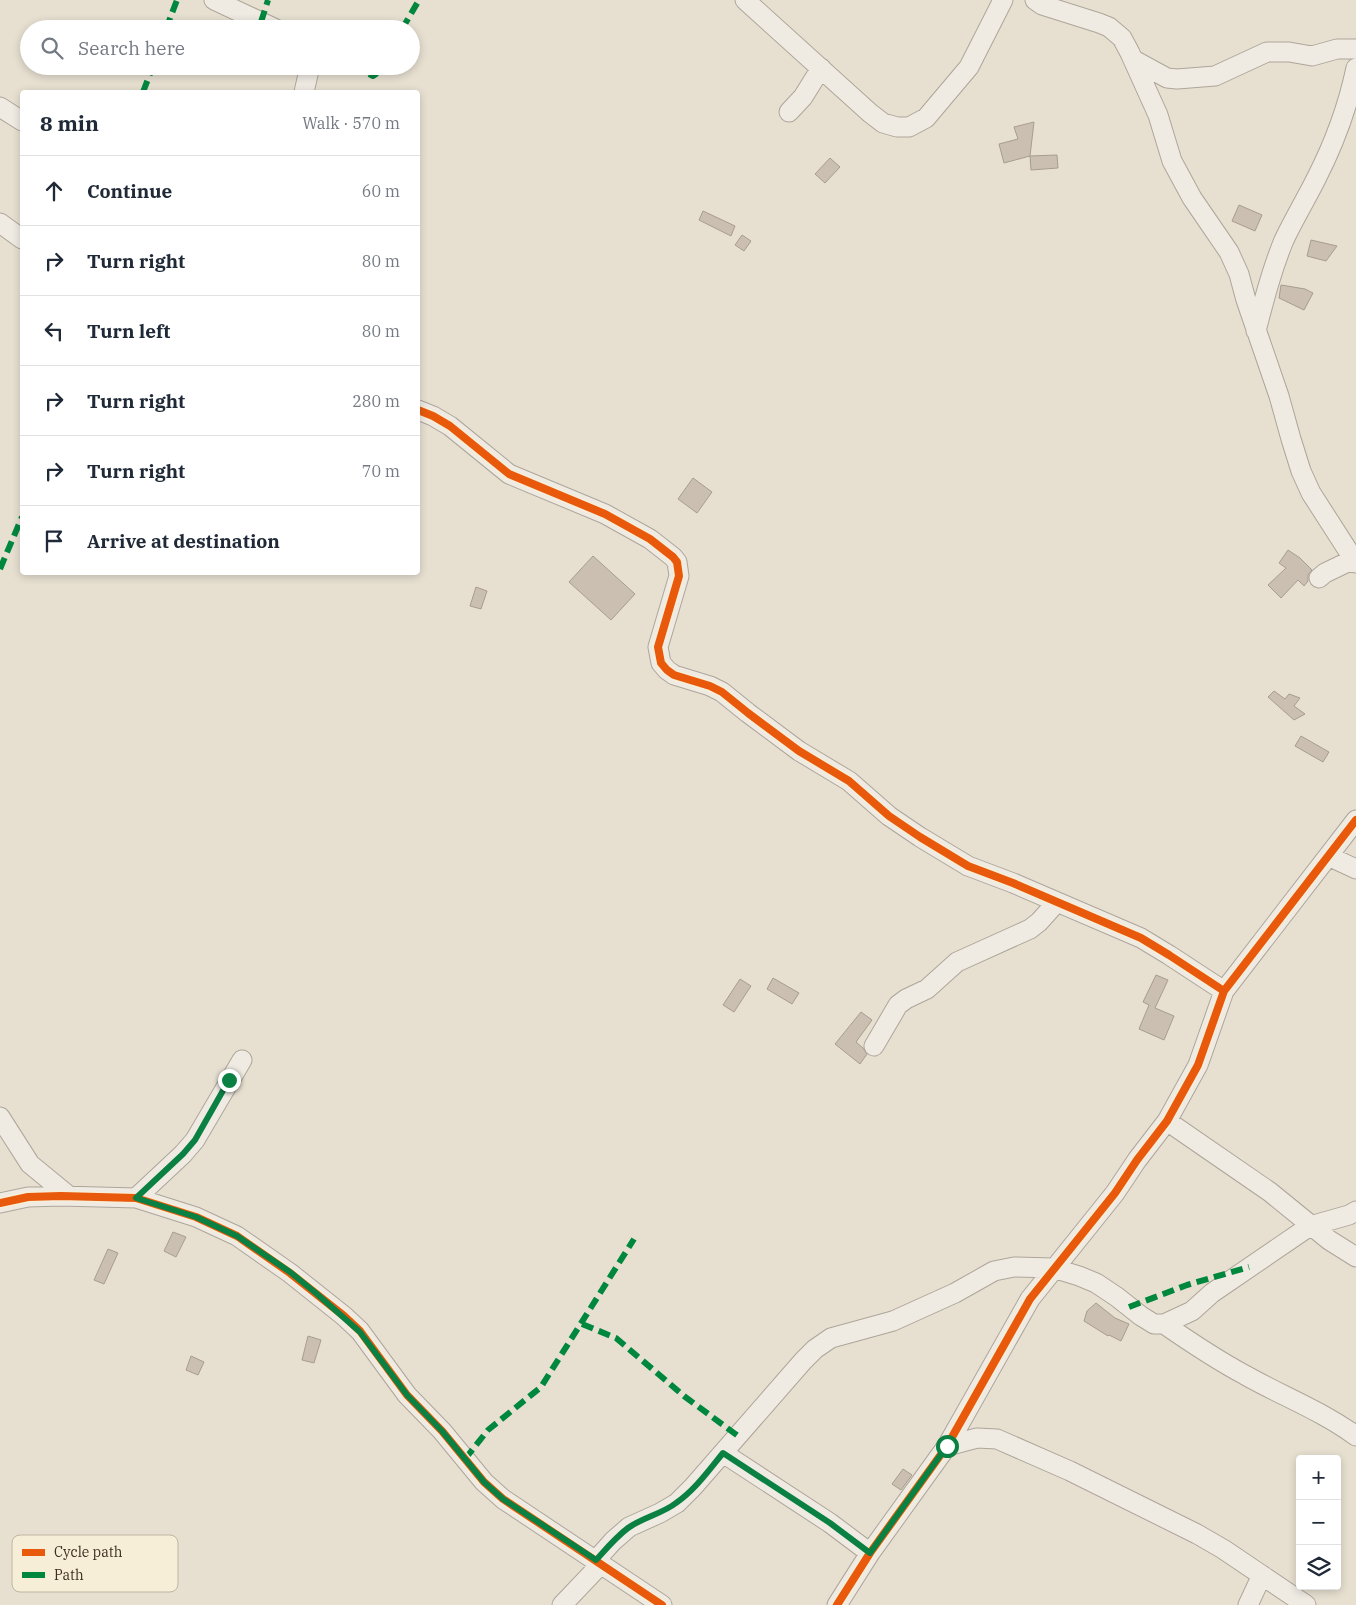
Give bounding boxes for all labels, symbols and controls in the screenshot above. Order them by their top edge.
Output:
search box [20,20,420,75]
icon: search [38,34,66,62]
text: Search here [78,36,185,60]
text: 8 min [40,109,99,137]
text: Walk · 570 m [302,113,400,133]
icon: ahead [40,177,68,205]
text: Continue [87,179,172,203]
text: 60 m [362,181,400,201]
icon: right [40,247,68,275]
text: Turn right [87,249,185,273]
text: 80 m [362,251,400,271]
icon: left [40,317,68,345]
text: Turn left [87,319,170,343]
text: 80 m [362,321,400,341]
icon: right [40,387,68,415]
text: Turn right [87,389,185,413]
text: 280 m [352,391,400,411]
icon: right [40,457,68,485]
text: Turn right [87,459,185,483]
text: 70 m [362,461,400,481]
icon: arrive [40,527,68,555]
text: Arrive at destination [87,529,280,553]
route end [218,1069,241,1092]
route start [936,1435,959,1458]
map controls [1296,1455,1341,1590]
button: + [1296,1455,1341,1500]
button: − [1296,1500,1341,1545]
legend [12,1535,178,1592]
text: Cycle path [54,1543,123,1561]
button: layers [1296,1545,1341,1590]
text: Path [54,1566,84,1584]

